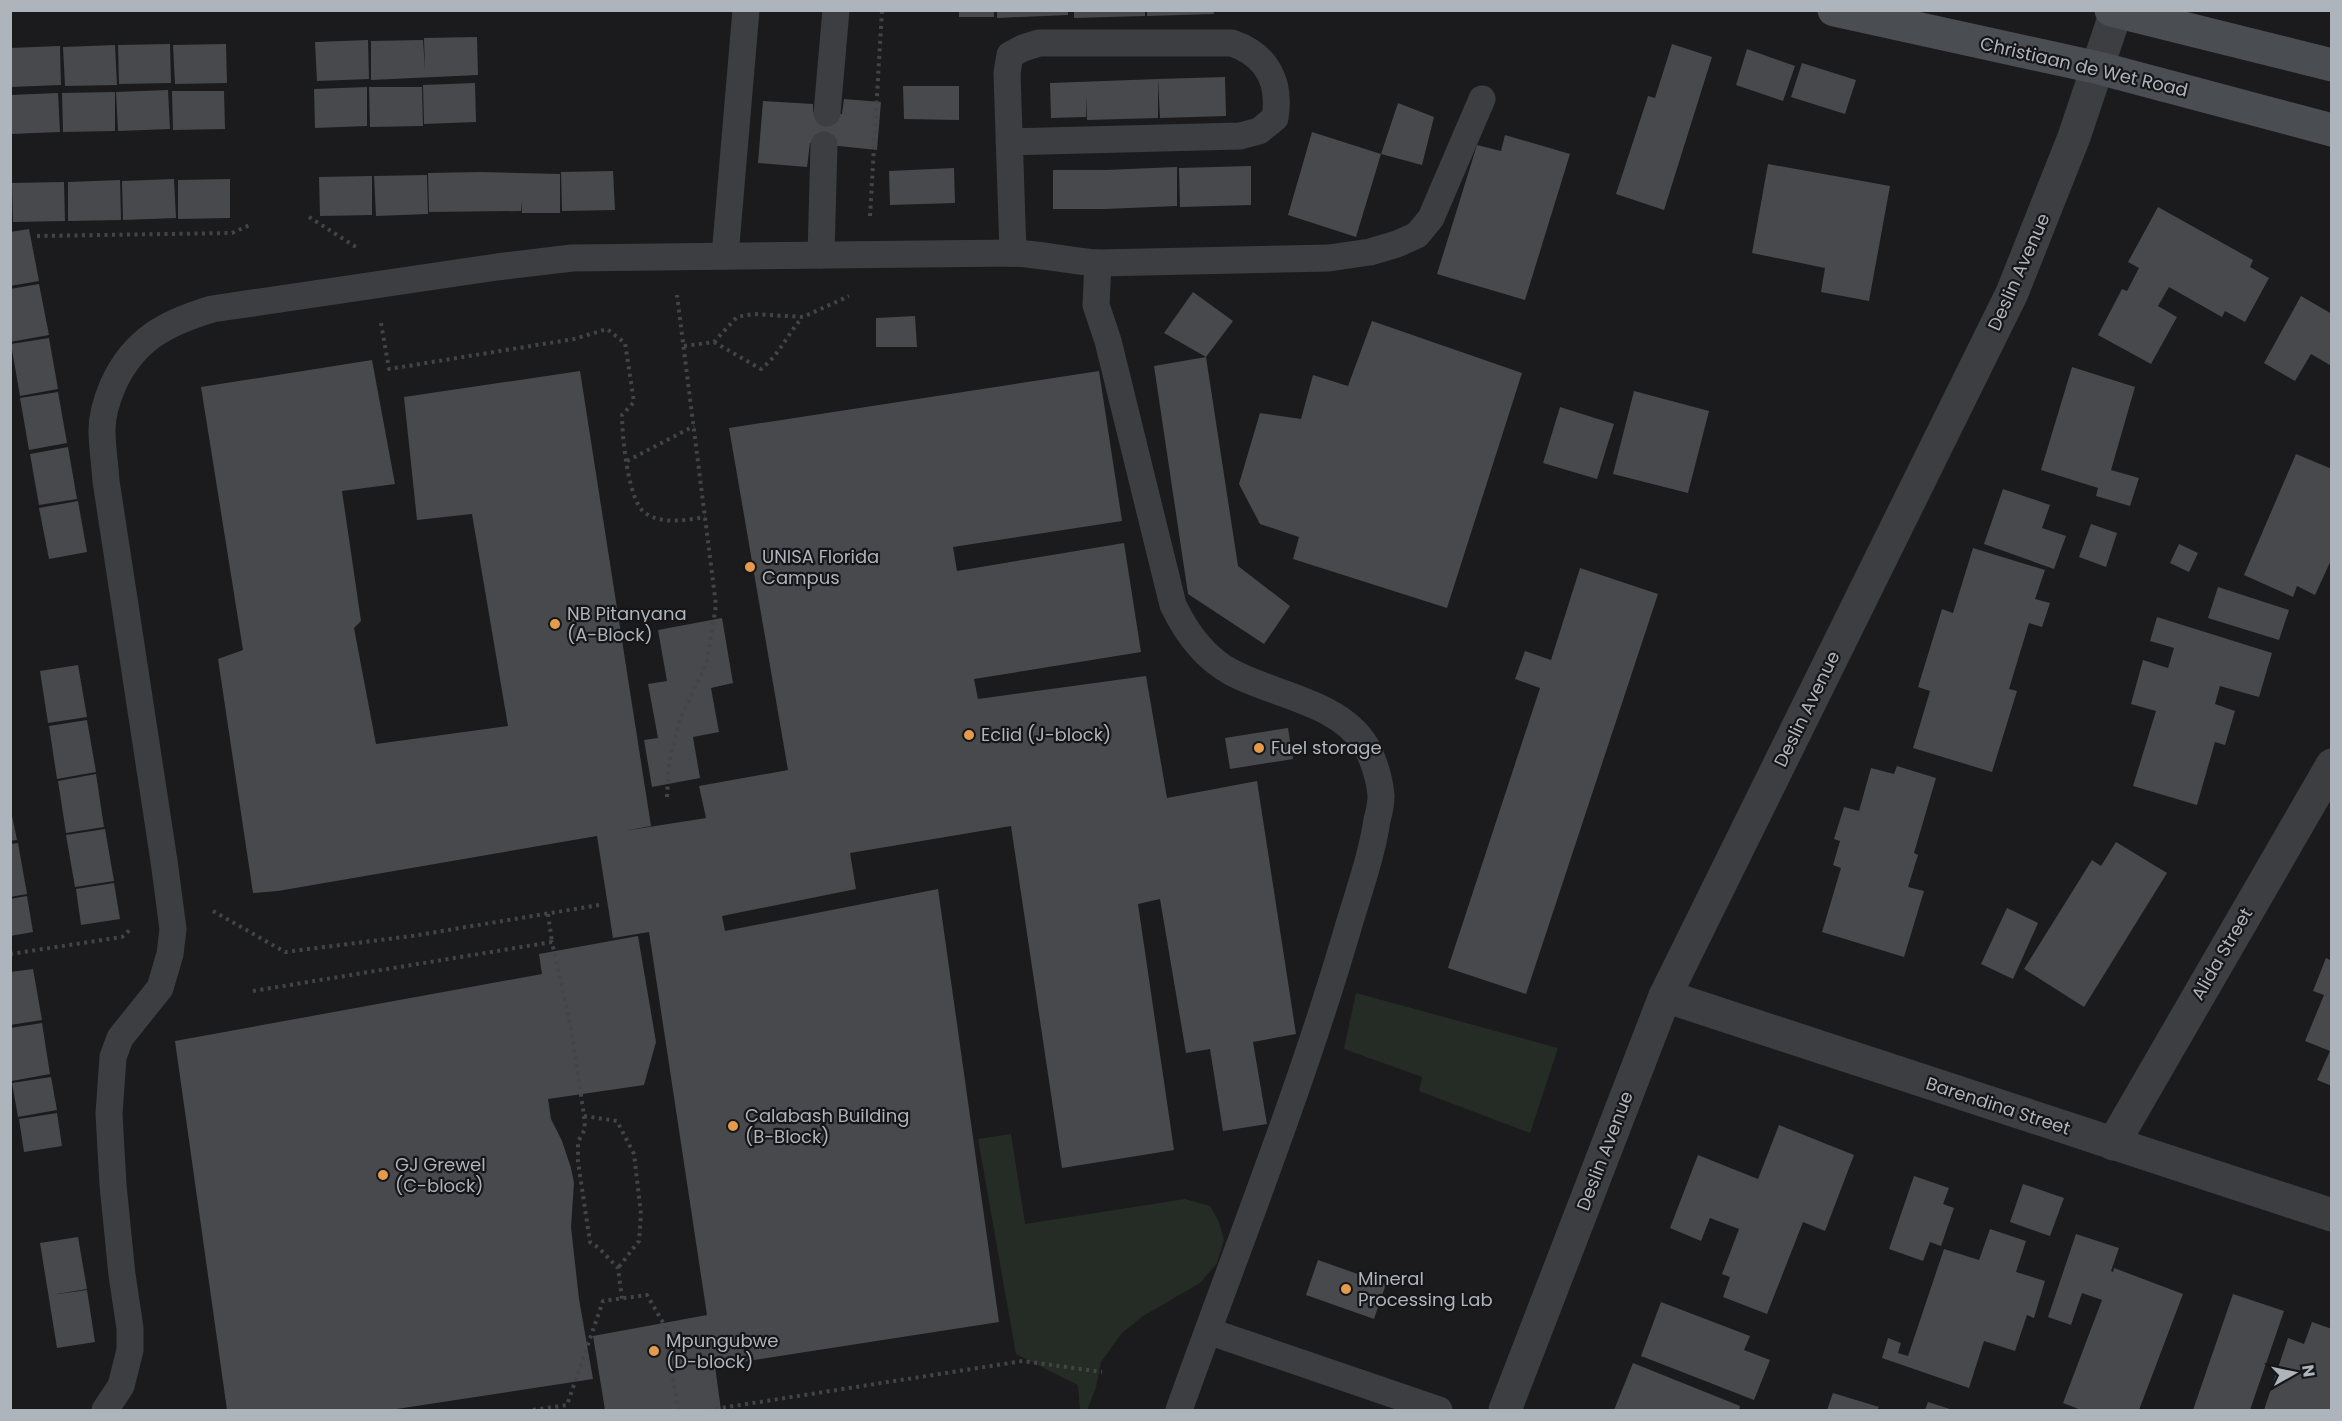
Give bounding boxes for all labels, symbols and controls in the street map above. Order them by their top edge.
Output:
street label: Christiaan de Wet Road [1978,30,2191,103]
street label: Deslin Avenue [1981,209,2056,334]
place label: UNISA Florida Campus [762,544,879,590]
marker: UNISA Florida Campus [743,560,757,574]
place label: NB Pitanyana (A-Block) [567,601,687,647]
marker: NB Pitanyana (A-Block) [548,617,562,631]
street label: Deslin Avenue [1768,647,1845,771]
place label: Eclid (J-block) [981,722,1111,747]
marker: Eclid (J-block) [962,728,976,742]
place label: Fuel storage [1271,735,1382,760]
marker: Fuel storage [1252,741,1266,755]
street label: Alida Street [2185,903,2258,1005]
street label: Barendina Street [1923,1070,2074,1141]
street label: Deslin Avenue [1570,1087,1639,1214]
place label: Calabash Building (B-Block) [745,1103,909,1149]
marker: Calabash Building (B-Block) [726,1119,740,1133]
place label: GJ Grewel (C-block) [395,1152,486,1198]
marker: GJ Grewel (C-block) [376,1168,390,1182]
place label: Mineral Processing Lab [1358,1266,1493,1312]
marker: Mineral Processing Lab [1339,1282,1353,1296]
place label: Mpungubwe (D-block) [666,1328,778,1374]
north arrow [2264,1343,2324,1403]
marker: Mpungubwe (D-block) [647,1344,661,1358]
text: N [2296,1363,2321,1378]

